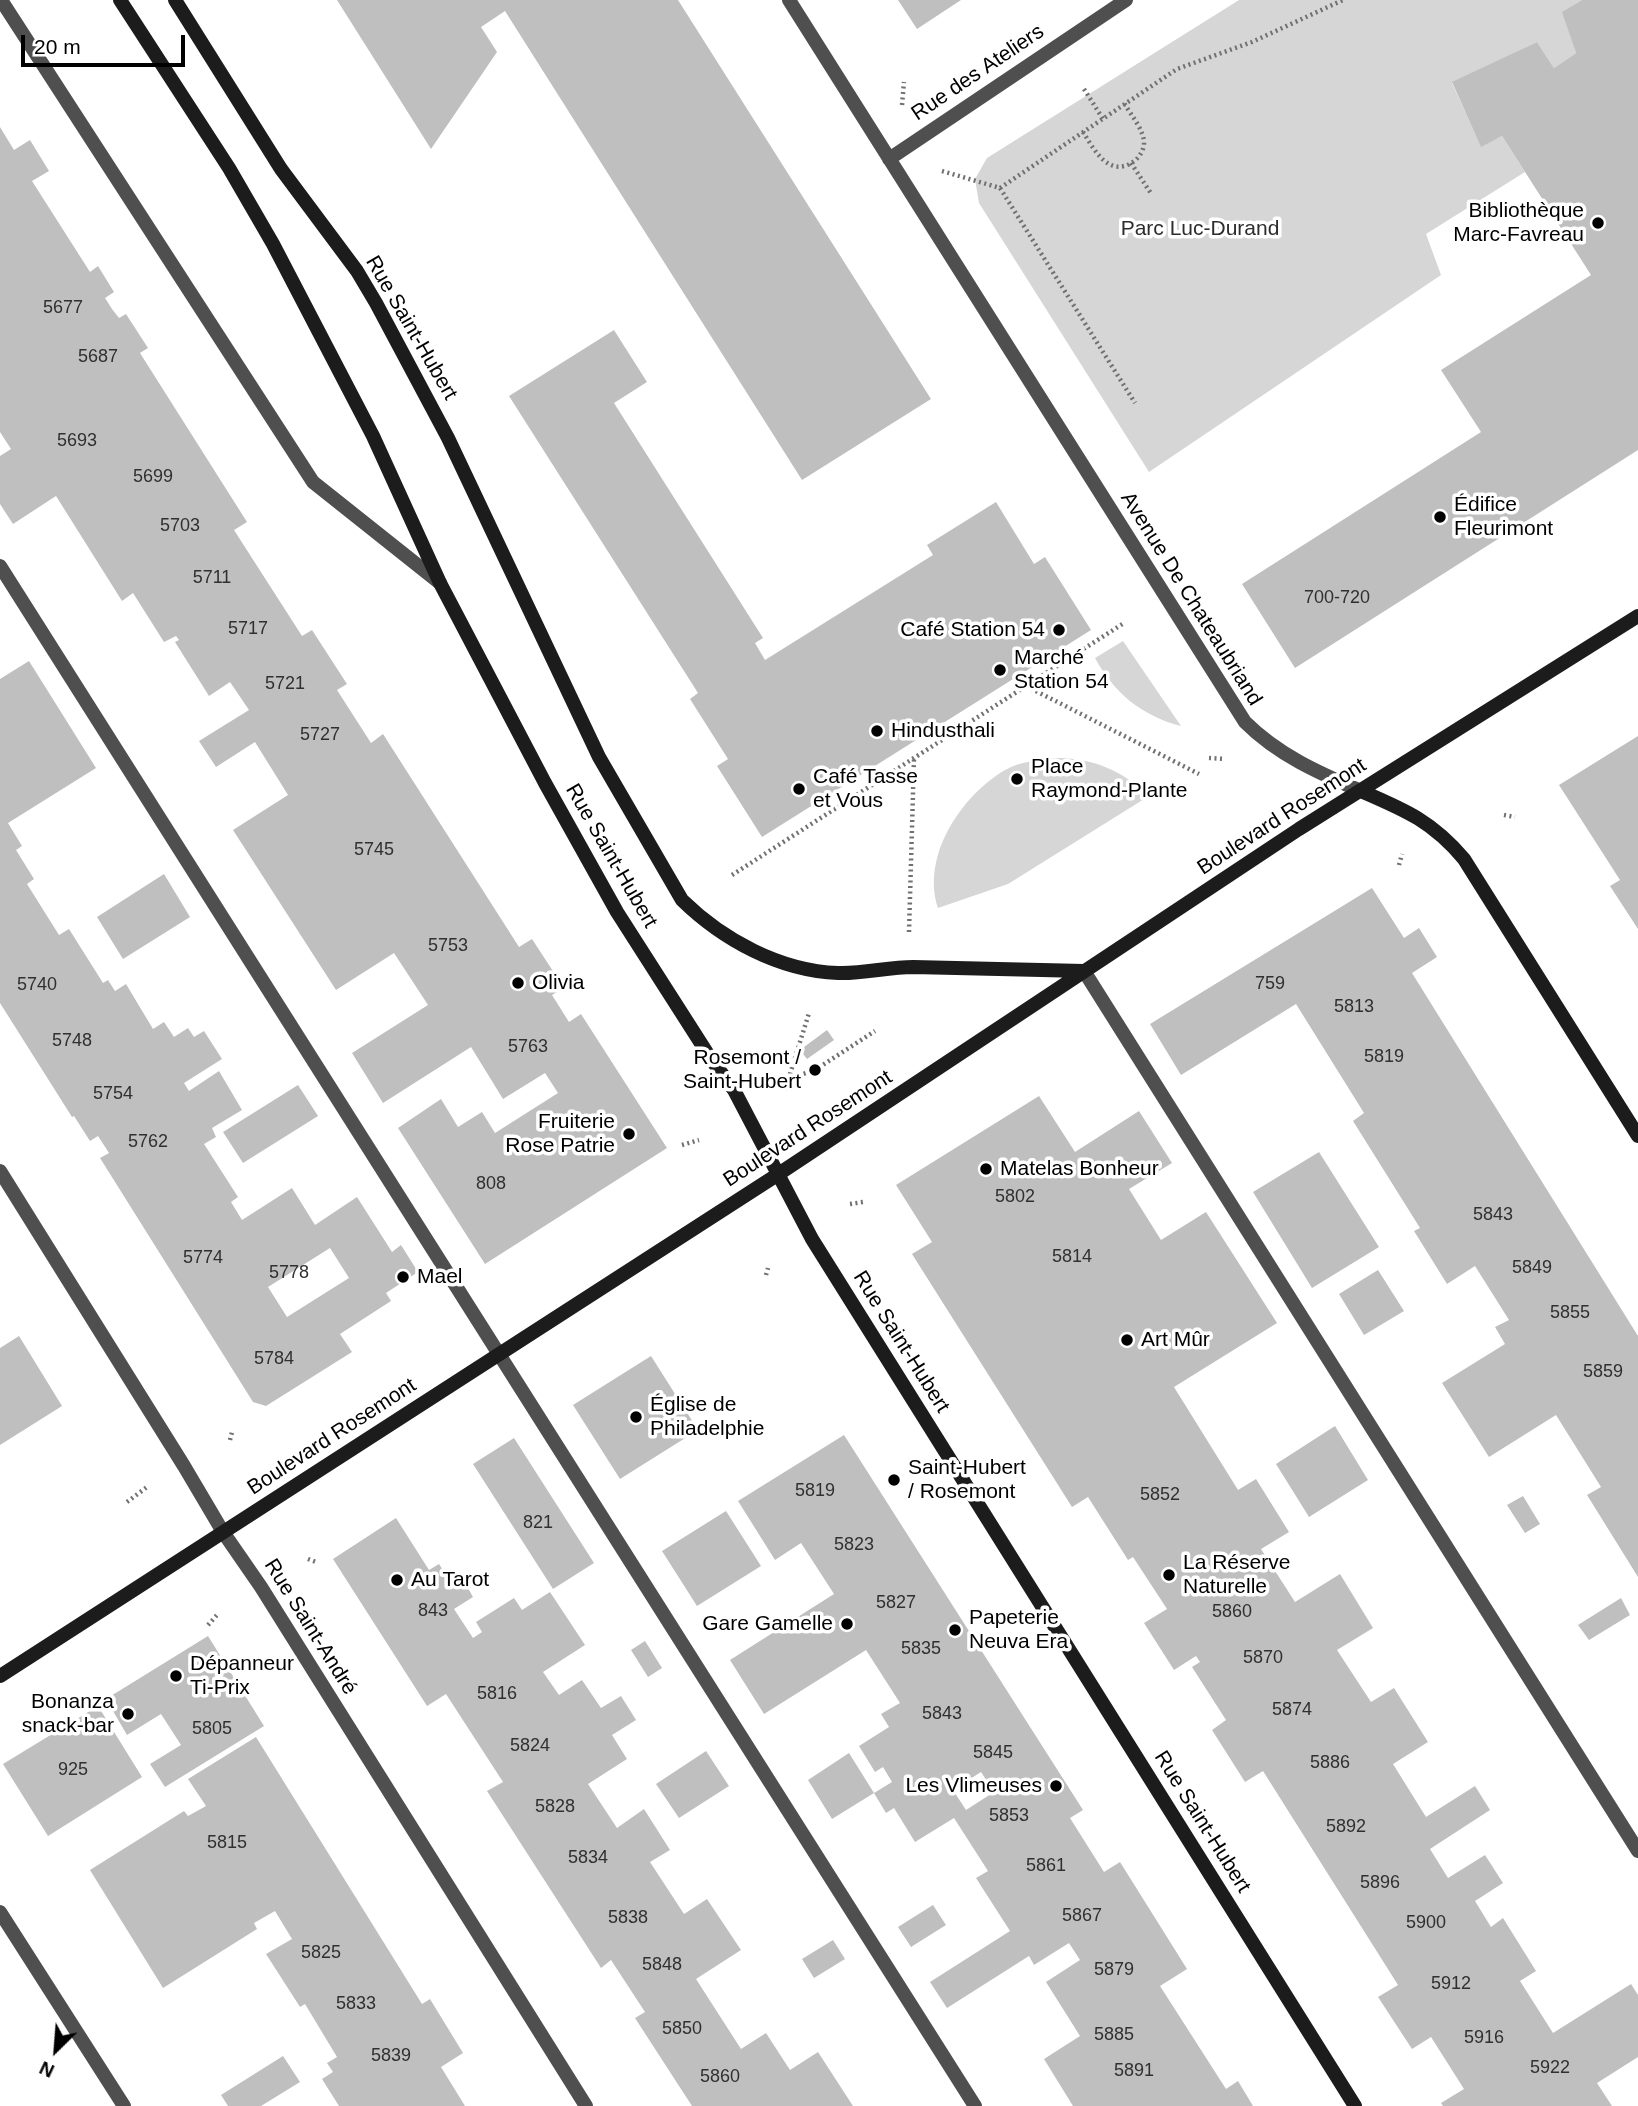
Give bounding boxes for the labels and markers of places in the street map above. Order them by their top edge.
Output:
place label: Bibliothèque Marc-Favreau [1453,198,1584,248]
marker: Bibliothèque Marc-Favreau [1590,215,1606,231]
place label: Édifice Fleurimont [1454,492,1553,542]
marker: Édifice Fleurimont [1432,509,1448,525]
place label: Café Station 54 [900,617,1045,643]
marker: Café Station 54 [1051,622,1067,638]
place label: Marché Station 54 [1014,645,1109,695]
marker: Marché Station 54 [992,662,1008,678]
place label: Hindusthali [891,718,995,744]
marker: Hindusthali [869,723,885,739]
place label: Place Raymond-Plante [1031,754,1187,804]
place label: Café Tasse et Vous [813,764,918,814]
marker: Place Raymond-Plante [1009,771,1025,787]
marker: Café Tasse et Vous [791,781,807,797]
place label: Olivia [532,970,585,996]
marker: Olivia [510,975,526,991]
place label: Rosemont / Saint-Hubert [683,1045,801,1095]
marker: Rosemont / Saint-Hubert [807,1062,823,1078]
place label: Fruiterie Rose Patrie [505,1109,615,1159]
marker: Fruiterie Rose Patrie [621,1126,637,1142]
place label: Matelas Bonheur [1000,1156,1159,1182]
marker: Matelas Bonheur [978,1161,994,1177]
place label: Mael [417,1264,463,1290]
marker: Mael [395,1269,411,1285]
place label: Art Mûr [1141,1327,1210,1353]
marker: Art Mûr [1119,1332,1135,1348]
place label: Église de Philadelphie [650,1392,764,1442]
marker: Église de Philadelphie [628,1409,644,1425]
place label: Saint-Hubert / Rosemont [908,1455,1026,1505]
marker: Saint-Hubert / Rosemont [886,1472,902,1488]
place label: La Réserve Naturelle [1183,1550,1290,1600]
place label: Au Tarot [411,1567,489,1593]
marker: La Réserve Naturelle [1161,1567,1177,1583]
marker: Au Tarot [389,1572,405,1588]
place label: Papeterie Neuva Era [969,1605,1068,1655]
place label: Gare Gamelle [702,1611,833,1637]
marker: Gare Gamelle [839,1616,855,1632]
marker: Papeterie Neuva Era [947,1622,963,1638]
place label: Dépanneur Ti-Prix [190,1651,294,1701]
marker: Dépanneur Ti-Prix [168,1668,184,1684]
place label: Bonanza snack-bar [22,1689,114,1739]
marker: Bonanza snack-bar [120,1706,136,1722]
place label: Les Vlimeuses [905,1773,1042,1799]
marker: Les Vlimeuses [1048,1778,1064,1794]

